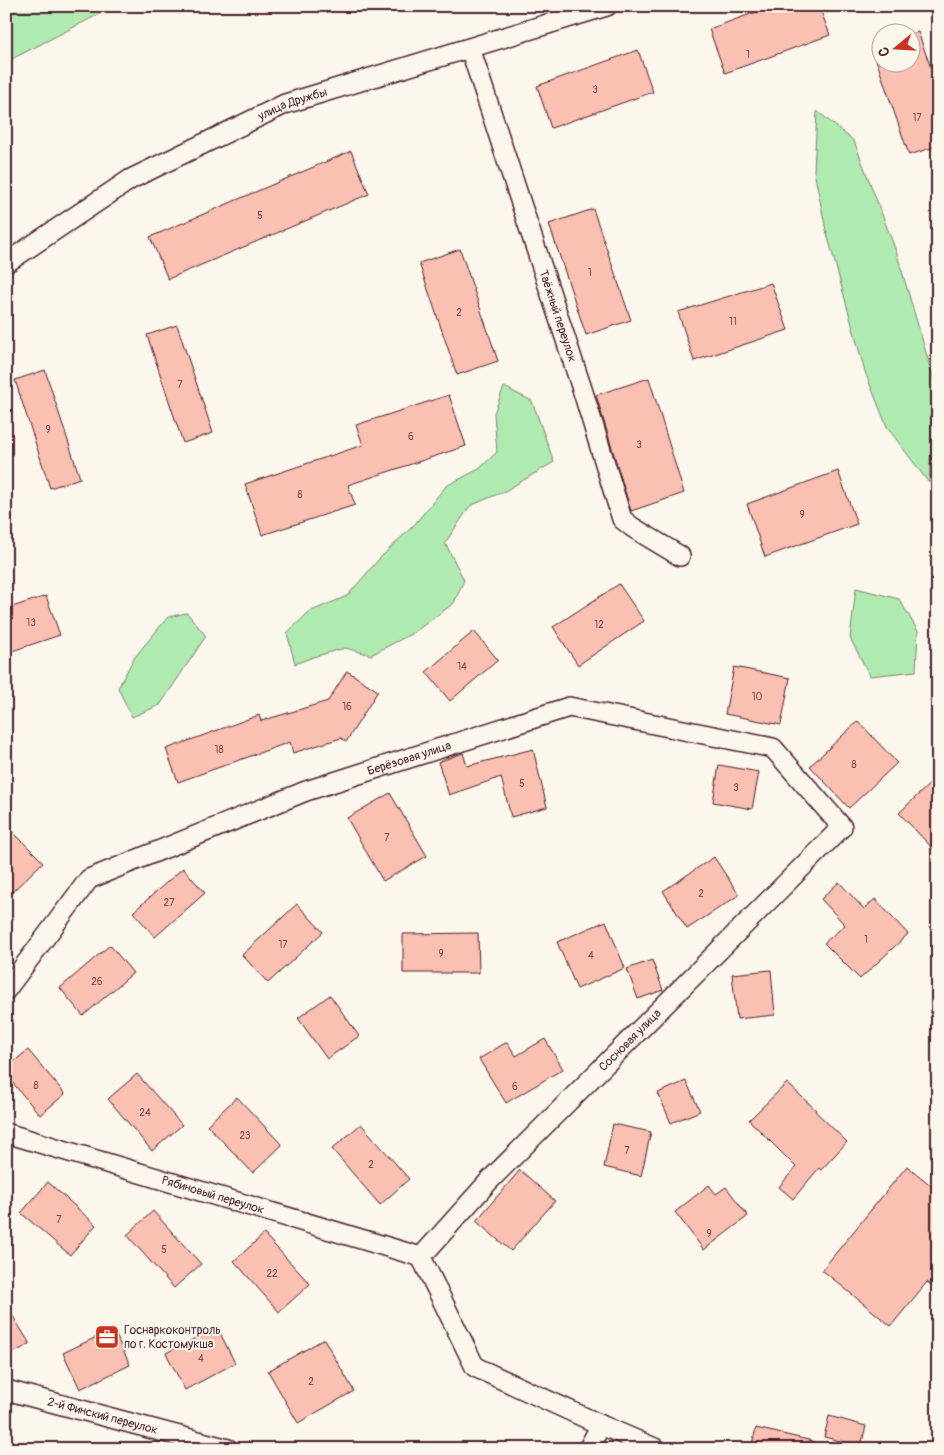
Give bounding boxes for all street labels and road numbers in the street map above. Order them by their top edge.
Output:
street label: улица Дружбы [255,85,329,124]
street label: Таёжный переулок [535,268,580,364]
street label: Берёзовая улица [365,738,453,779]
street label: Сосновая улица [596,1006,665,1075]
street label: Рябиновый переулок [160,1173,266,1218]
street label: 2-й Финский переулок [46,1394,159,1438]

